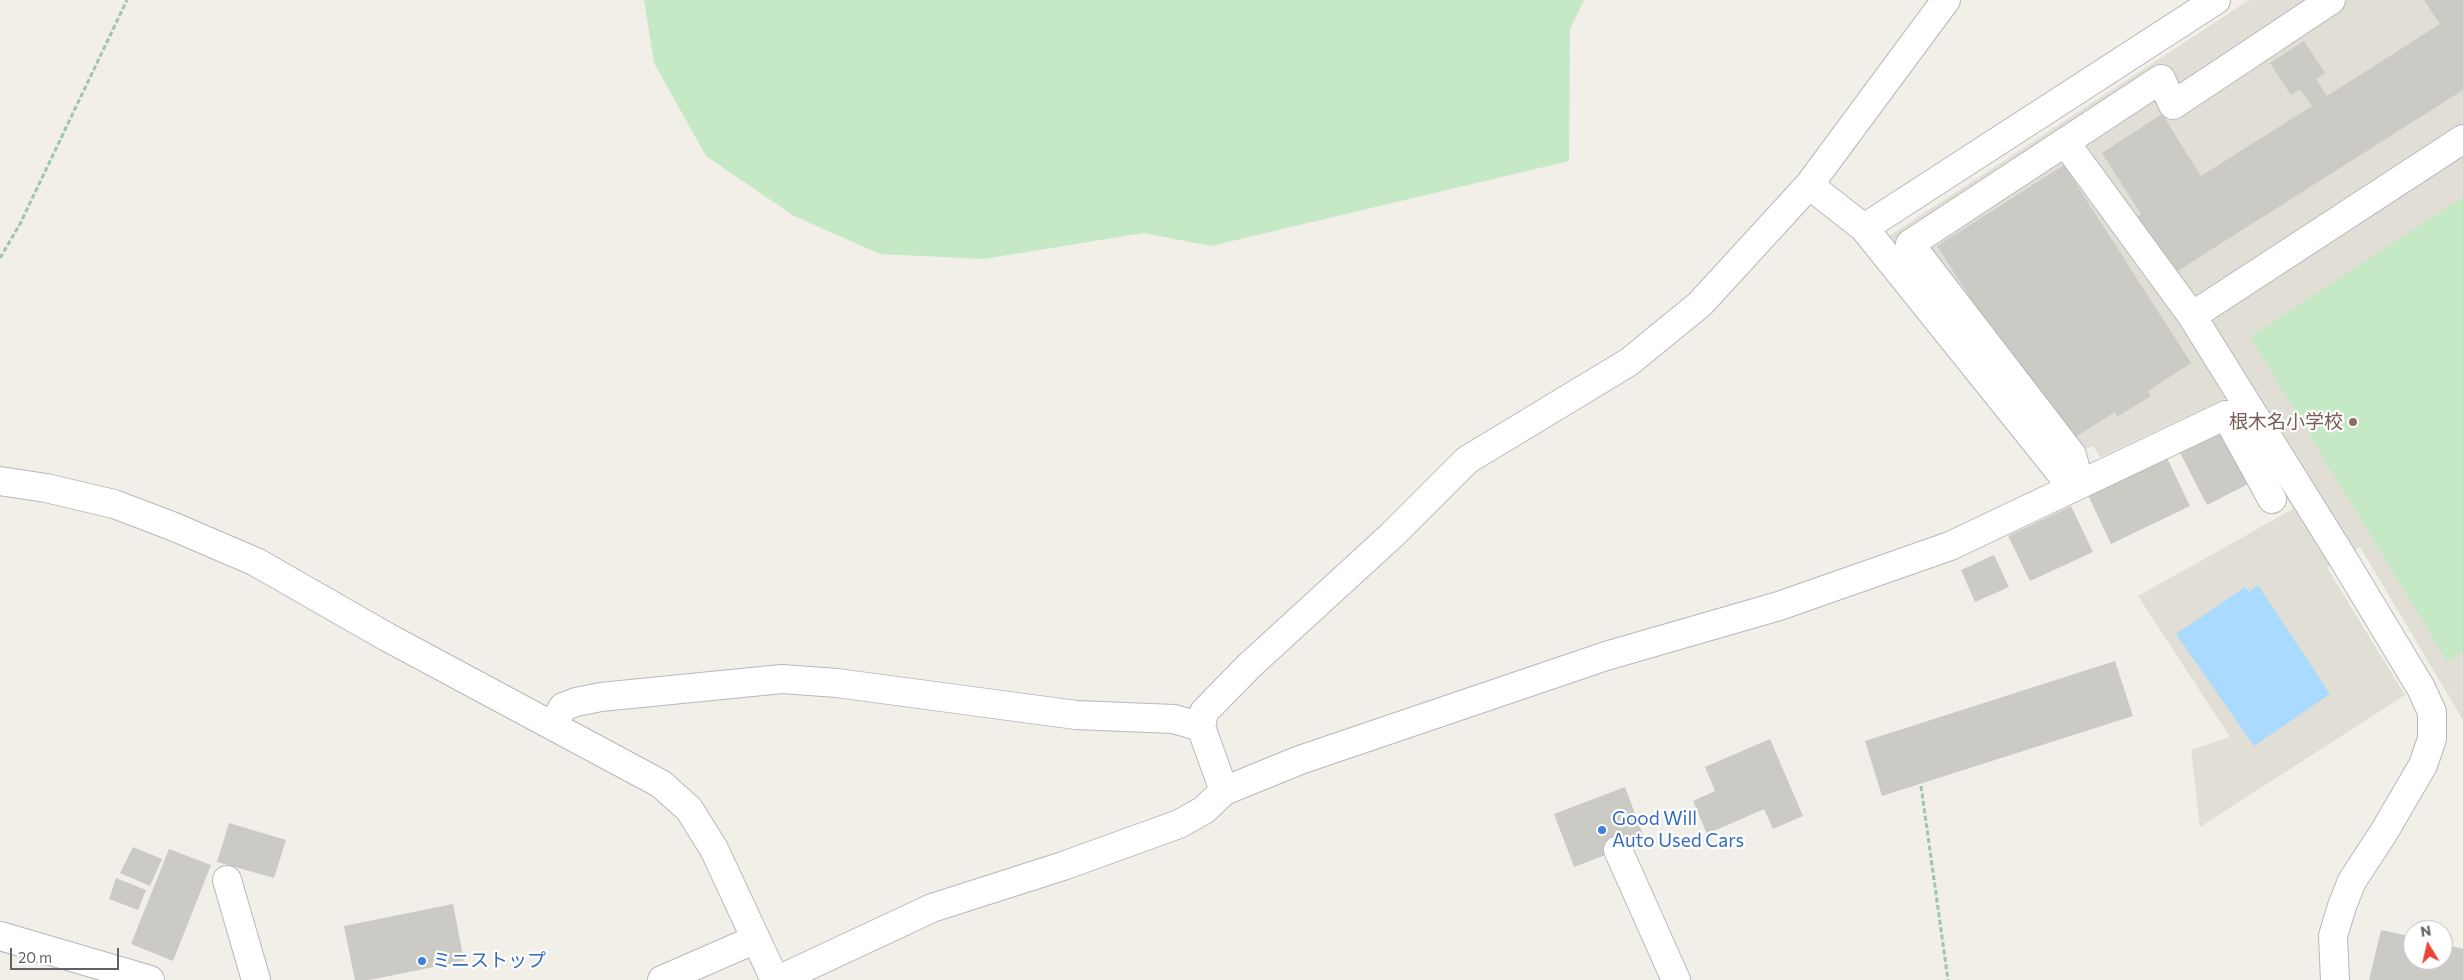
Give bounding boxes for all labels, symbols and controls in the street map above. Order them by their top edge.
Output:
place label: 根木名小学校 [2229,411,2343,433]
marker: 根木名小学校 [2347,416,2359,428]
place label: Good Will Auto Used Cars [1612,808,1744,852]
marker: Good Will Auto Used Cars [1596,824,1608,836]
north arrow [2403,920,2453,970]
text: N [2419,921,2432,940]
scale bar [12,938,121,970]
text: 20 m [18,948,52,966]
place label: ミニストップ [432,950,546,972]
marker: ミニストップ [416,955,428,967]

